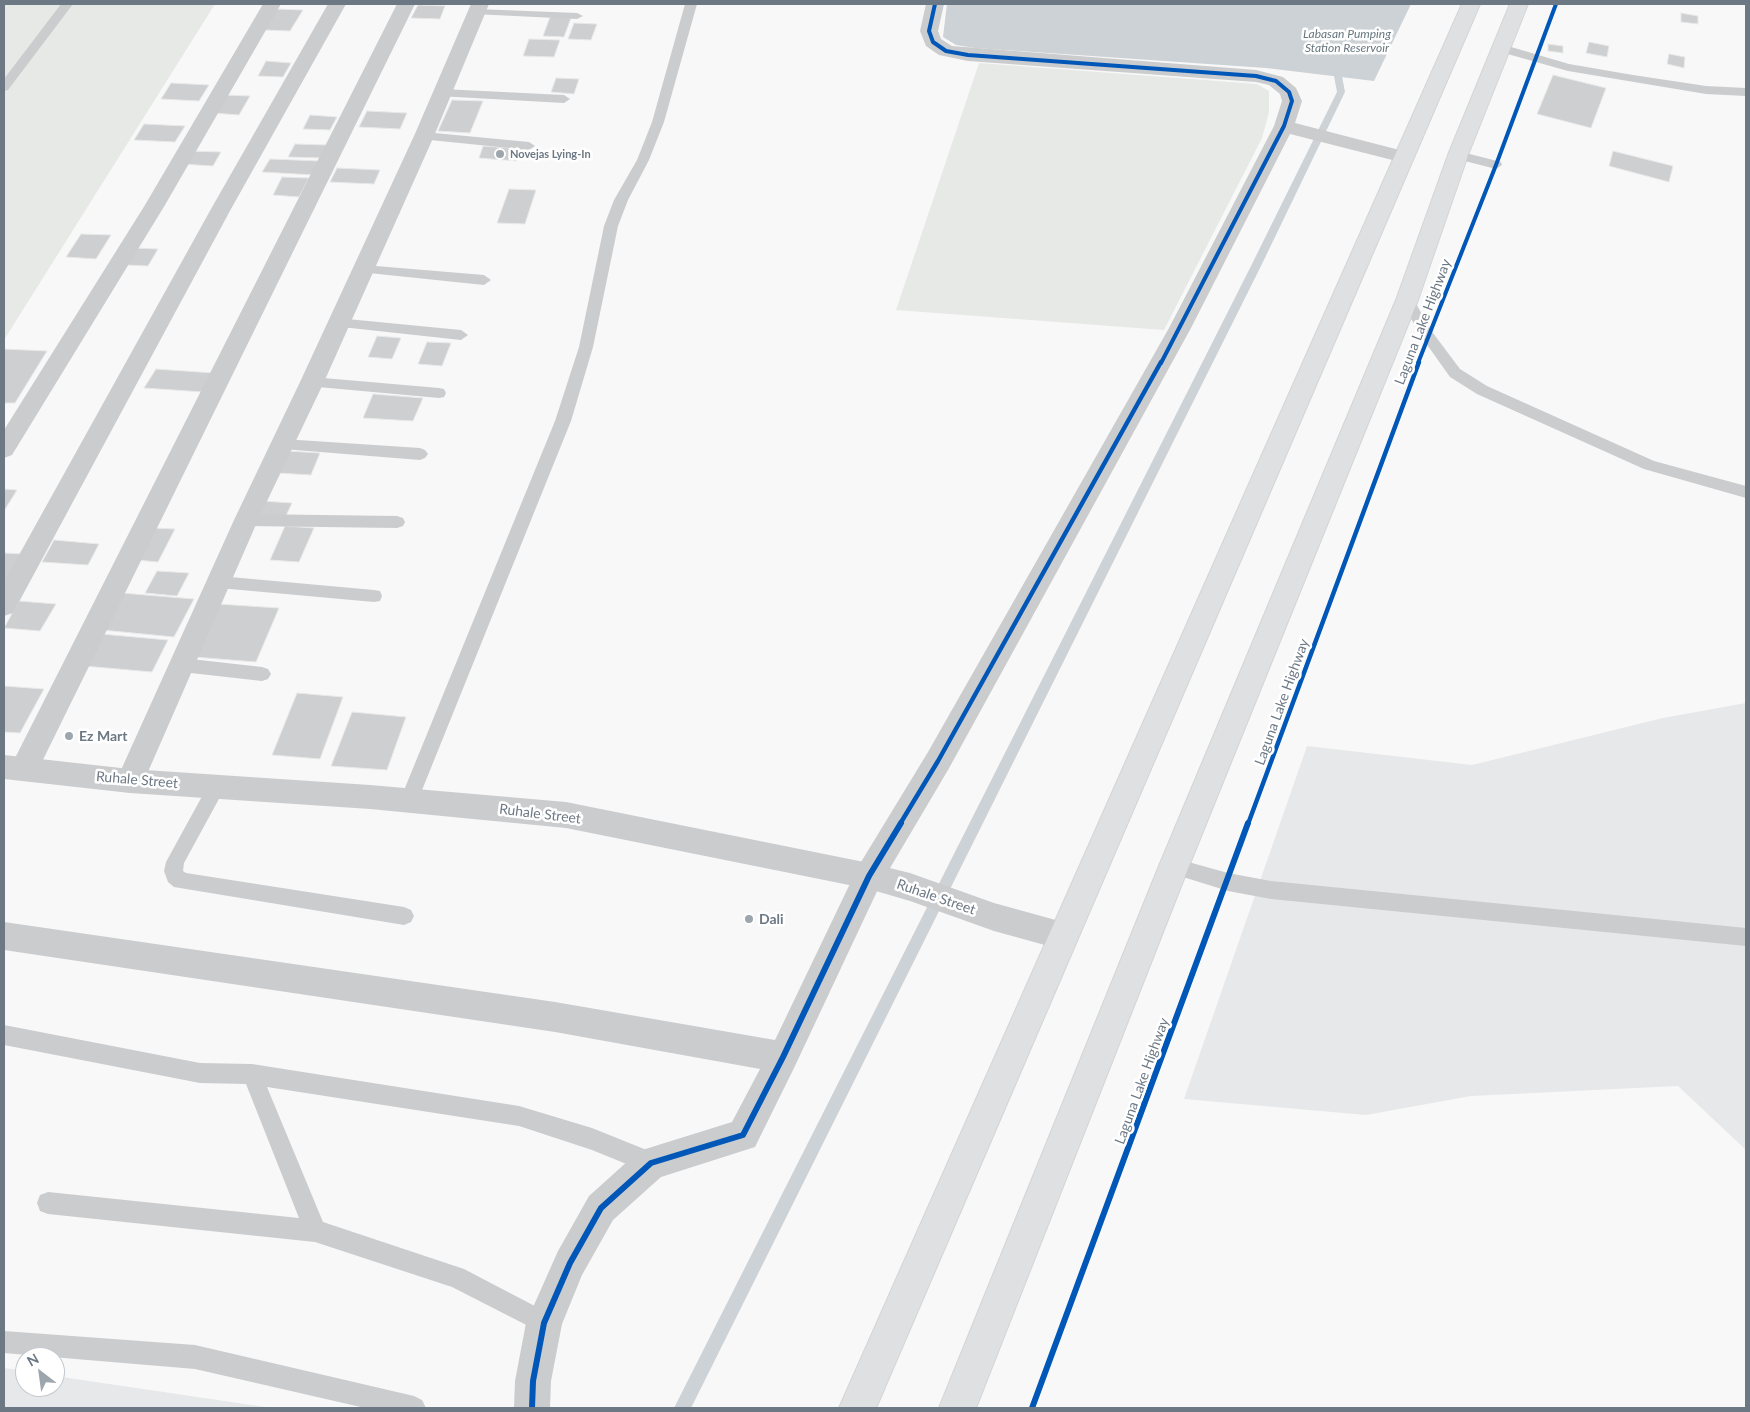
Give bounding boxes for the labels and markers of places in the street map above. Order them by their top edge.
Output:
place label: Novejas Lying-In [510,147,591,161]
marker: Novejas Lying-In [494,148,506,160]
place label: Ez Mart [79,728,127,744]
marker: Ez Mart [63,730,75,742]
place label: Dali [759,911,784,927]
marker: Dali [743,913,755,925]

